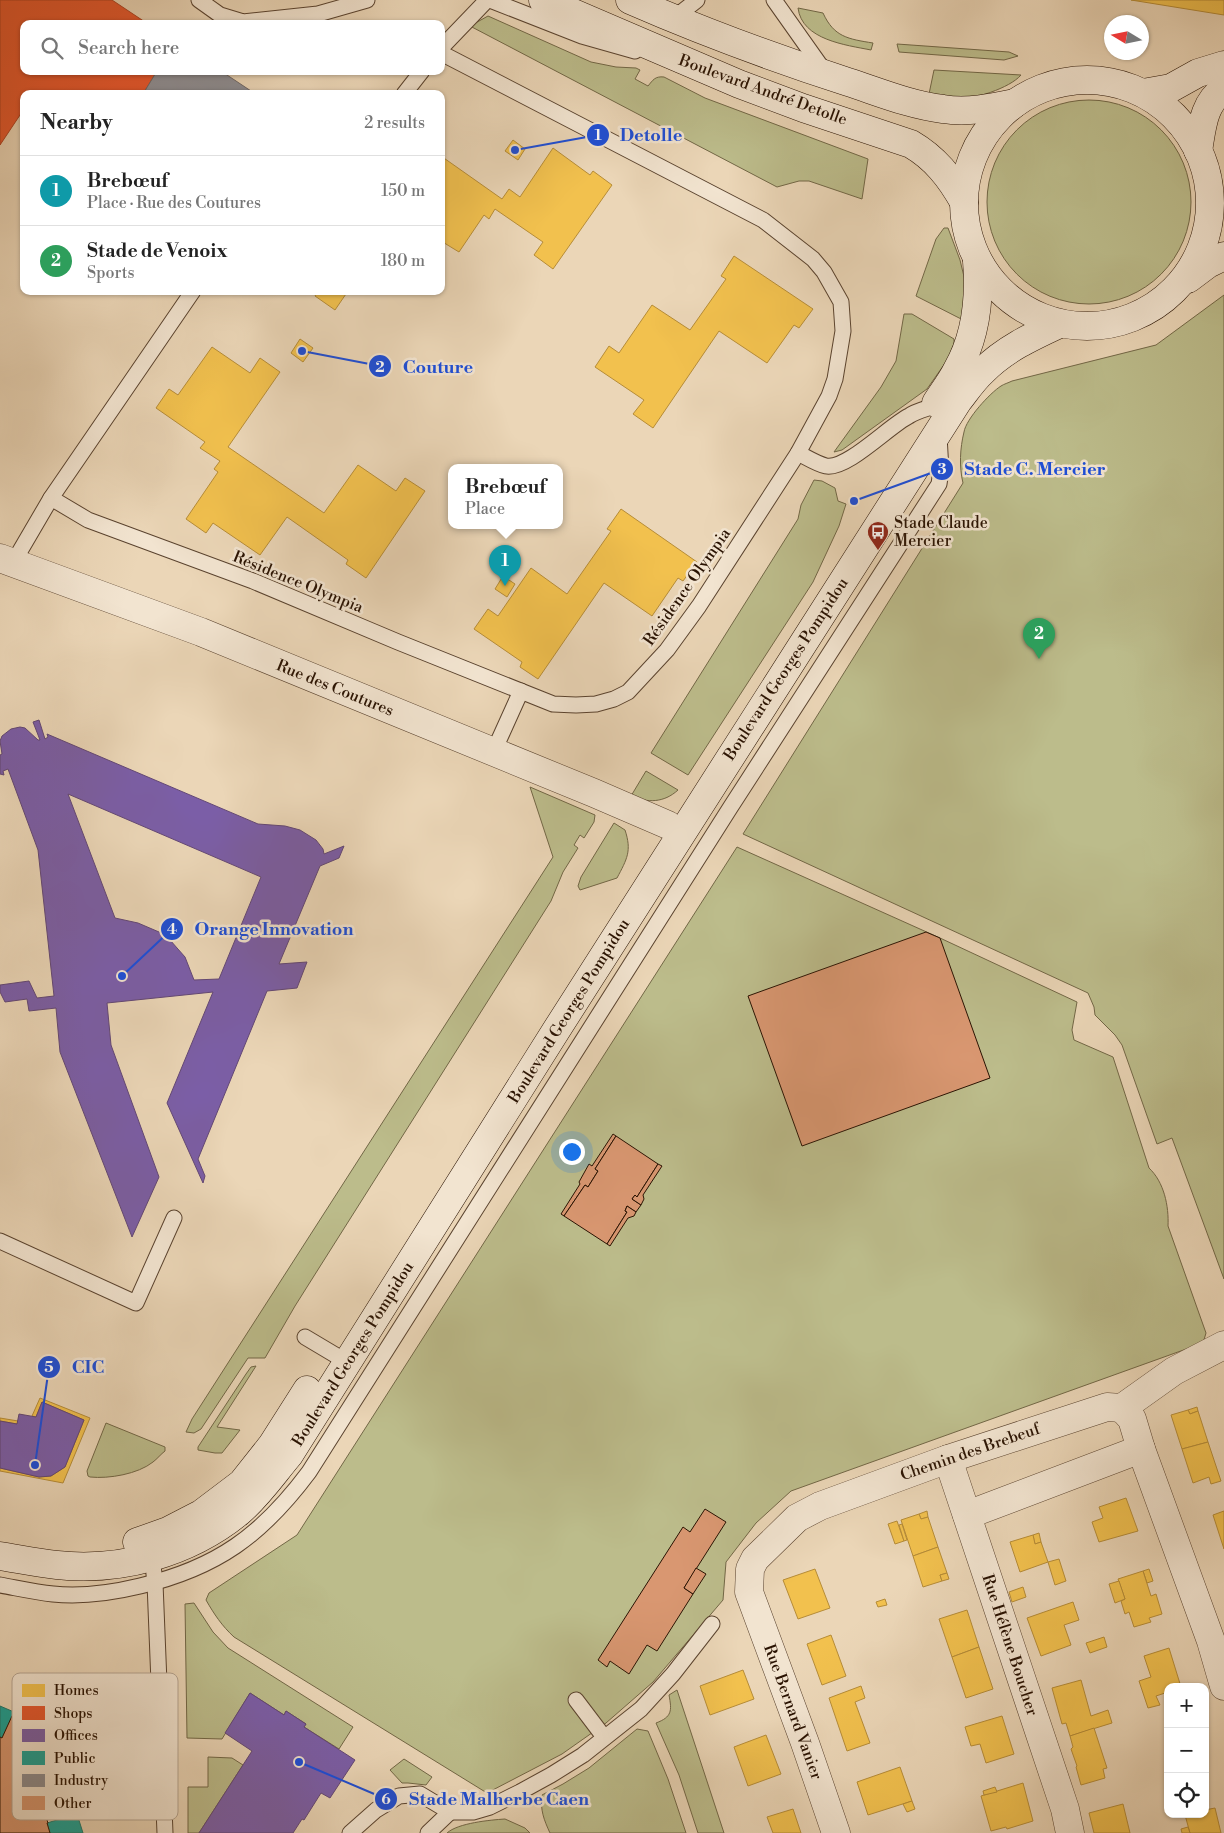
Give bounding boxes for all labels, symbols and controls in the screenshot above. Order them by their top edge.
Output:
north arrow [1104,15,1149,60]
search box [20,20,445,75]
icon: search [38,34,66,62]
text: Search here [78,36,179,60]
street label: Boulevard André Detolle [675,50,850,130]
text: Nearby [40,110,113,136]
text: 2 results [364,113,425,133]
callout: Detolle [585,118,693,151]
text: Detolle [620,124,683,147]
text: 1 [594,126,602,145]
text: Brebœuf [87,169,168,193]
text: 1 [52,181,60,201]
text: 150 m [381,181,425,201]
text: Place · Rue des Coutures [87,193,261,213]
text: Stade de Venoix [87,239,227,263]
text: 2 [51,251,61,271]
text: 180 m [381,251,425,271]
text: Sports [87,263,134,283]
callout: Couture [368,350,483,383]
text: Couture [403,356,474,379]
text: 2 [375,358,385,377]
callout: Stade C. Mercier [929,452,1116,485]
text: Stade C. Mercier [964,458,1106,481]
text: 3 [937,460,947,479]
popup [448,464,563,529]
text: Brebœuf [465,475,546,499]
text: Place [465,499,505,519]
place label: Stade Claude Mercier [894,513,988,551]
bus stop icon: Stade Claude Mercier [866,520,890,551]
street label: Résidence Olympia [639,524,736,650]
pin: 1 [489,545,521,586]
street label: Résidence Olympia [230,547,367,618]
street label: Boulevard Georges Pompidou [719,574,853,765]
pin: 2 [1023,618,1055,659]
street label: Rue des Coutures [273,655,397,721]
callout: Orange Innovation [160,913,364,946]
street label: Boulevard Georges Pompidou [503,915,634,1108]
text: Orange Innovation [194,918,354,941]
text: 4 [167,920,177,939]
your location [559,1139,585,1165]
street label: Boulevard Georges Pompidou [287,1258,418,1451]
callout: CIC [37,1350,114,1383]
text: CIC [72,1356,104,1379]
text: 5 [44,1358,54,1377]
street label: Chemin des Brebeuf [898,1418,1044,1485]
street label: Rue Hélène Boucher [978,1572,1042,1719]
street label: Rue Bernard Vanier [759,1641,827,1783]
legend [12,1673,178,1820]
text: Homes [54,1682,99,1700]
map controls [1164,1683,1209,1818]
button: + [1164,1683,1209,1728]
text: Shops [54,1705,92,1723]
text: Offices [54,1727,98,1745]
button: − [1164,1728,1209,1773]
text: Public [54,1750,95,1768]
text: Industry [54,1772,108,1790]
button: locate [1164,1773,1209,1818]
callout: Stade Malherbe Caen [374,1782,599,1815]
text: Stade Malherbe Caen [409,1788,589,1811]
text: 6 [381,1790,391,1809]
text: Other [54,1795,92,1813]

